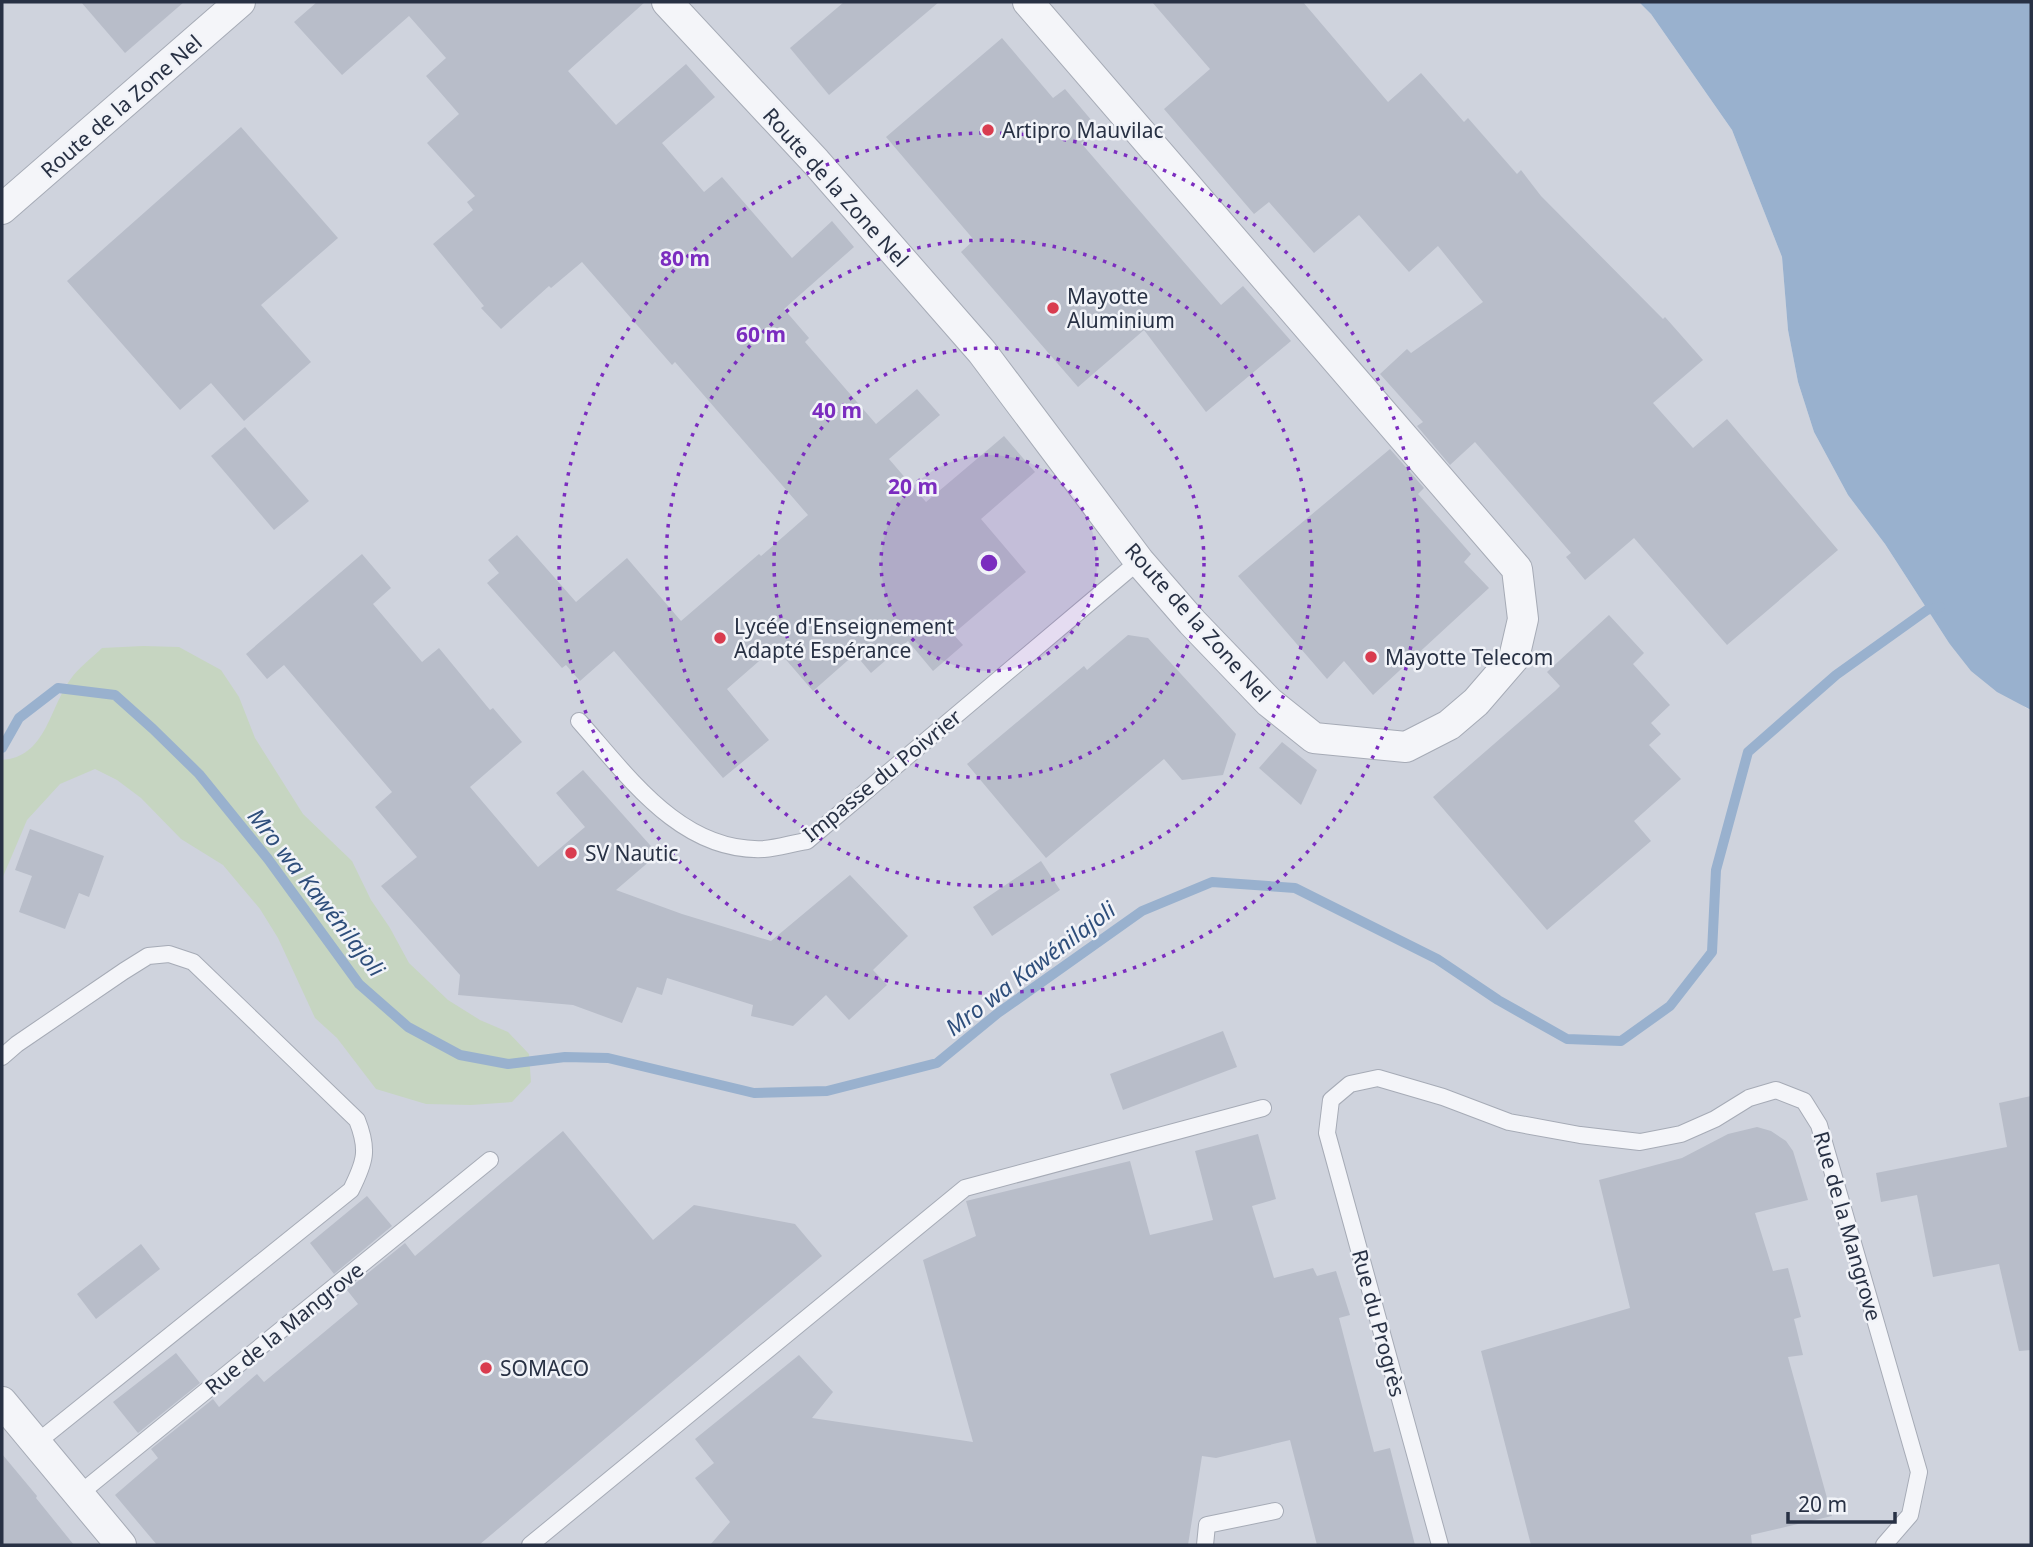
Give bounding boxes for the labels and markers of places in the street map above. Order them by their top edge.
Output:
place label: Artipro Mauvilac [1002,116,1164,144]
marker: Artipro Mauvilac [980,122,996,138]
place label: Mayotte Aluminium [1067,282,1175,334]
marker: Mayotte Aluminium [1045,300,1061,316]
centre of rings [977,551,1001,575]
place label: Lycée d'Enseignement Adapté Espérance [734,612,955,664]
marker: Lycée d'Enseignement Adapté Espérance [712,630,728,646]
place label: Mayotte Telecom [1385,643,1553,671]
marker: Mayotte Telecom [1363,649,1379,665]
place label: SV Nautic [585,839,678,867]
marker: SV Nautic [563,845,579,861]
place label: SOMACO [500,1354,589,1382]
marker: SOMACO [478,1360,494,1376]

